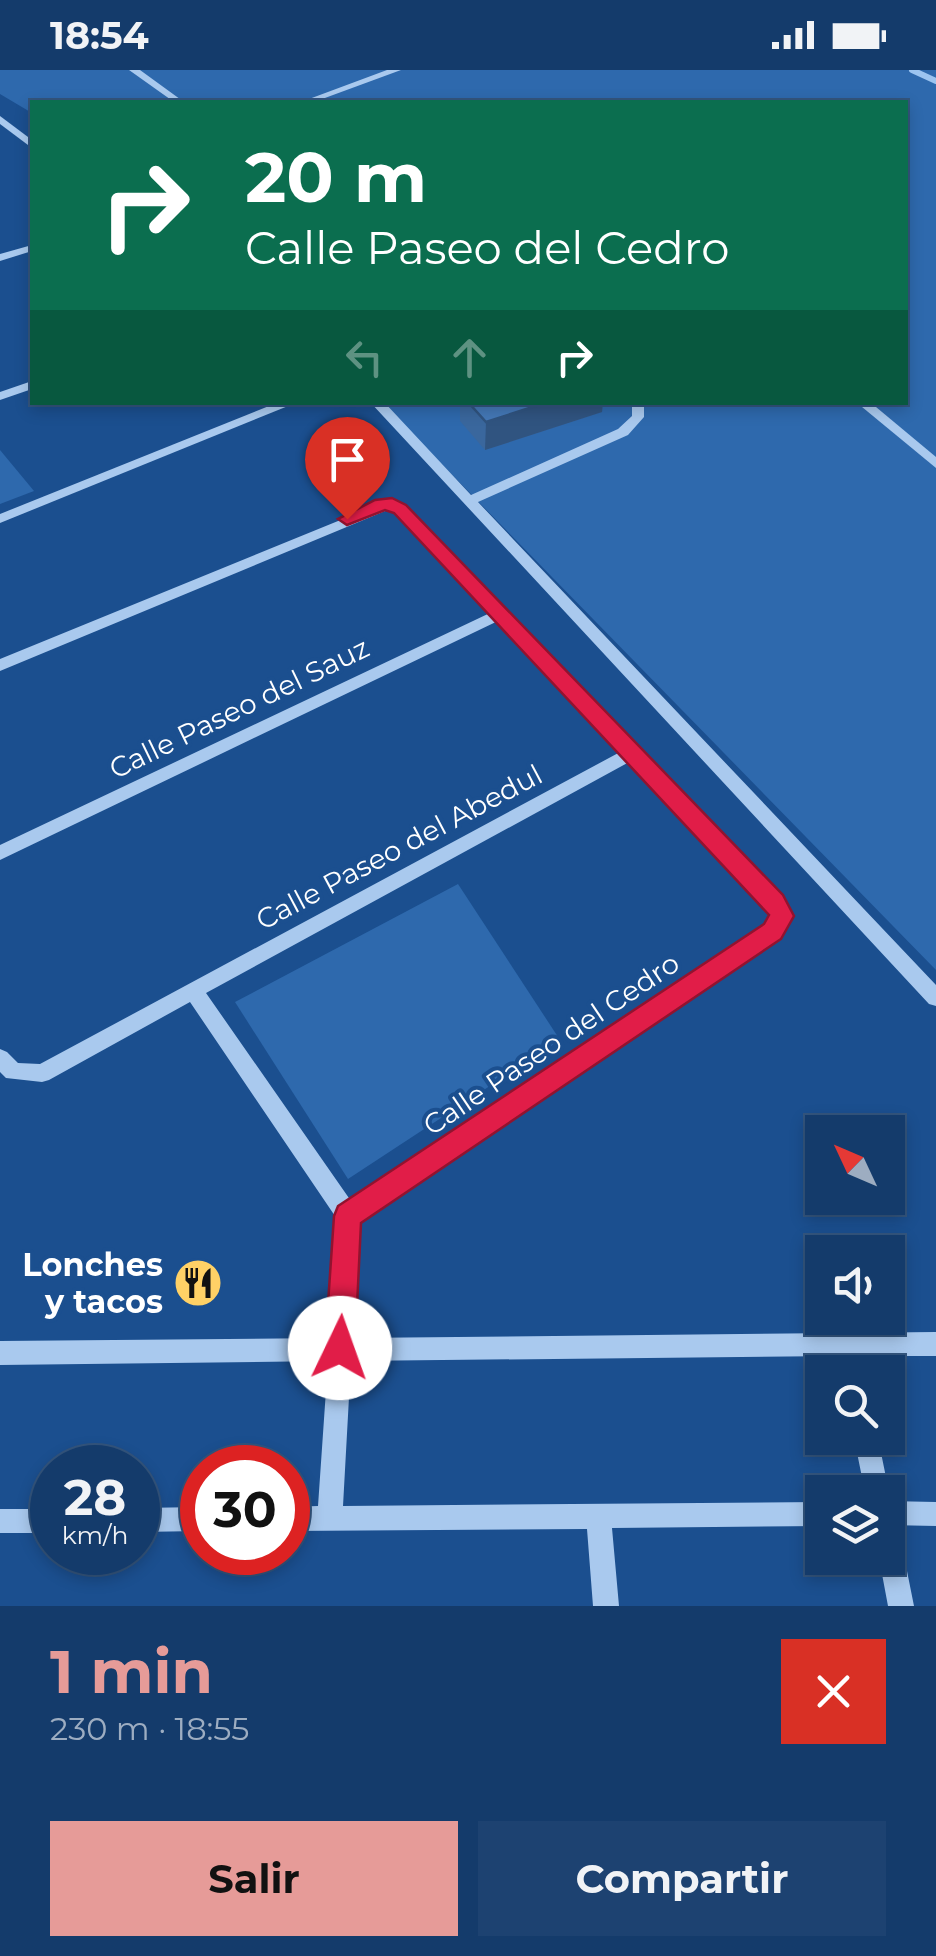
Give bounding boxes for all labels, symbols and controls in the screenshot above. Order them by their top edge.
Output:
text: 18:54 [50,12,149,59]
text: 20 m [245,134,427,220]
icon: right [80,140,210,270]
text: Calle Paseo del Cedro [245,220,729,275]
icon: left [337,330,392,385]
icon: ahead [442,330,497,385]
icon: right [547,330,602,385]
pin [305,417,390,520]
icon: arrive [320,432,375,487]
street label: Calle Paseo del Sauz [104,630,374,786]
street label: Calle Paseo del Abedul [250,757,548,937]
street label: Calle Paseo del Cedro [417,946,685,1142]
north arrow [805,1115,905,1215]
map controls [805,1115,905,1575]
button: sound [805,1235,905,1335]
place label: Lonches y tacos [22,1245,163,1321]
restaurant icon: Lonches y tacos [172,1257,224,1309]
position arrow [288,1296,392,1400]
button: search [805,1355,905,1455]
speed limit sign: 30 [180,1445,310,1575]
text: 28 [64,1467,126,1528]
button: layers [805,1475,905,1575]
text: km/h [62,1520,128,1550]
text: 1 min [50,1635,213,1708]
button: close [781,1639,886,1744]
text: 230 m · 18:55 [50,1709,249,1748]
button: Salir [50,1821,458,1936]
button: Compartir [478,1821,886,1936]

